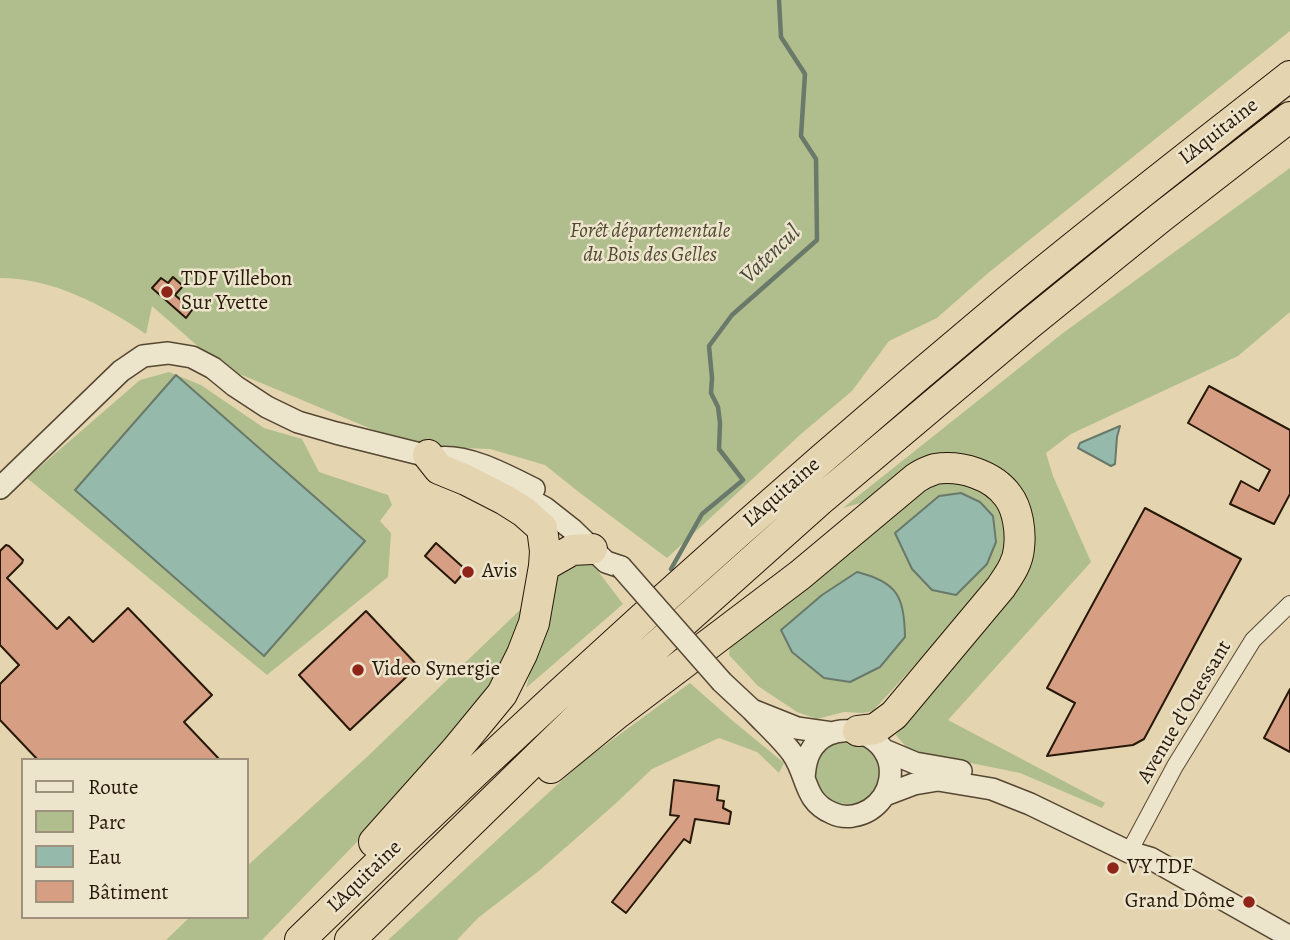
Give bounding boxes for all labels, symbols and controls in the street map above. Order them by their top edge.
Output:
street label: L'Aquitaine [1174,93,1264,171]
park label: Forêt départementale du Bois des Gelles [570,219,730,269]
water label: Vatencul [735,220,807,290]
place label: TDF Villebon Sur Yvette [181,267,292,317]
marker: TDF Villebon Sur Yvette [159,284,175,300]
street label: L'Aquitaine [738,453,826,533]
place label: Avis [482,559,518,585]
marker: Avis [460,564,476,580]
street label: Avenue d'Ouessant [1132,636,1238,788]
place label: Video Synergie [372,657,500,683]
marker: Video Synergie [350,662,366,678]
legend [21,758,248,919]
text: Route [88,773,138,801]
text: Parc [88,808,126,836]
street label: L'Aquitaine [323,835,407,919]
text: Eau [88,843,121,871]
place label: VY TDF [1127,855,1193,881]
marker: VY TDF [1105,860,1121,876]
text: Bâtiment [88,878,169,906]
place label: Grand Dôme [1125,889,1235,915]
marker: Grand Dôme [1241,894,1257,910]

